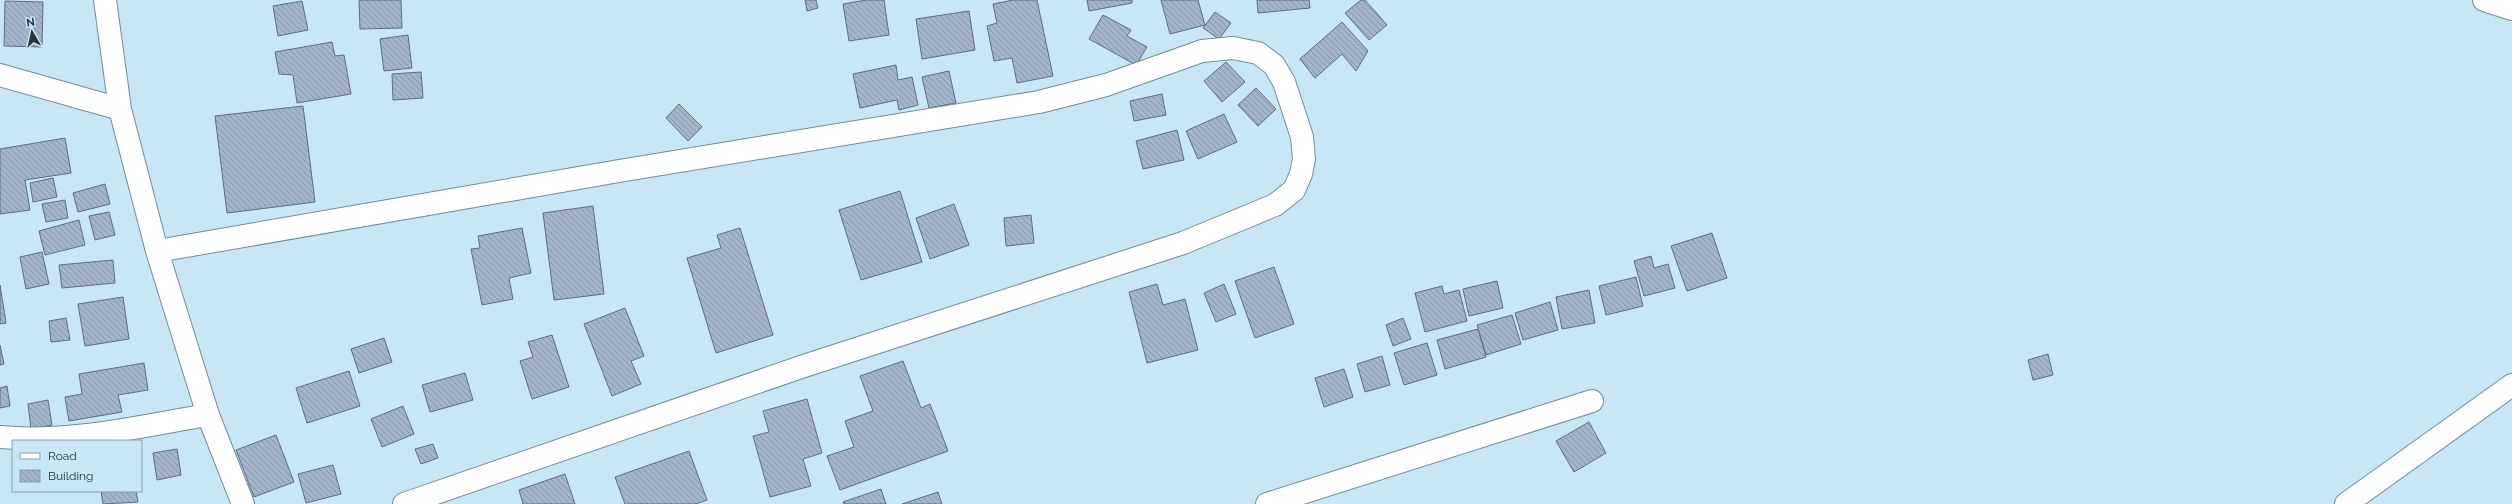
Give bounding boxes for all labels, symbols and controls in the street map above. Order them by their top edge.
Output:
north arrow [12,12,52,52]
text: N [25,16,36,30]
legend [12,440,142,492]
text: Road [48,449,77,463]
text: Building [48,469,94,483]

